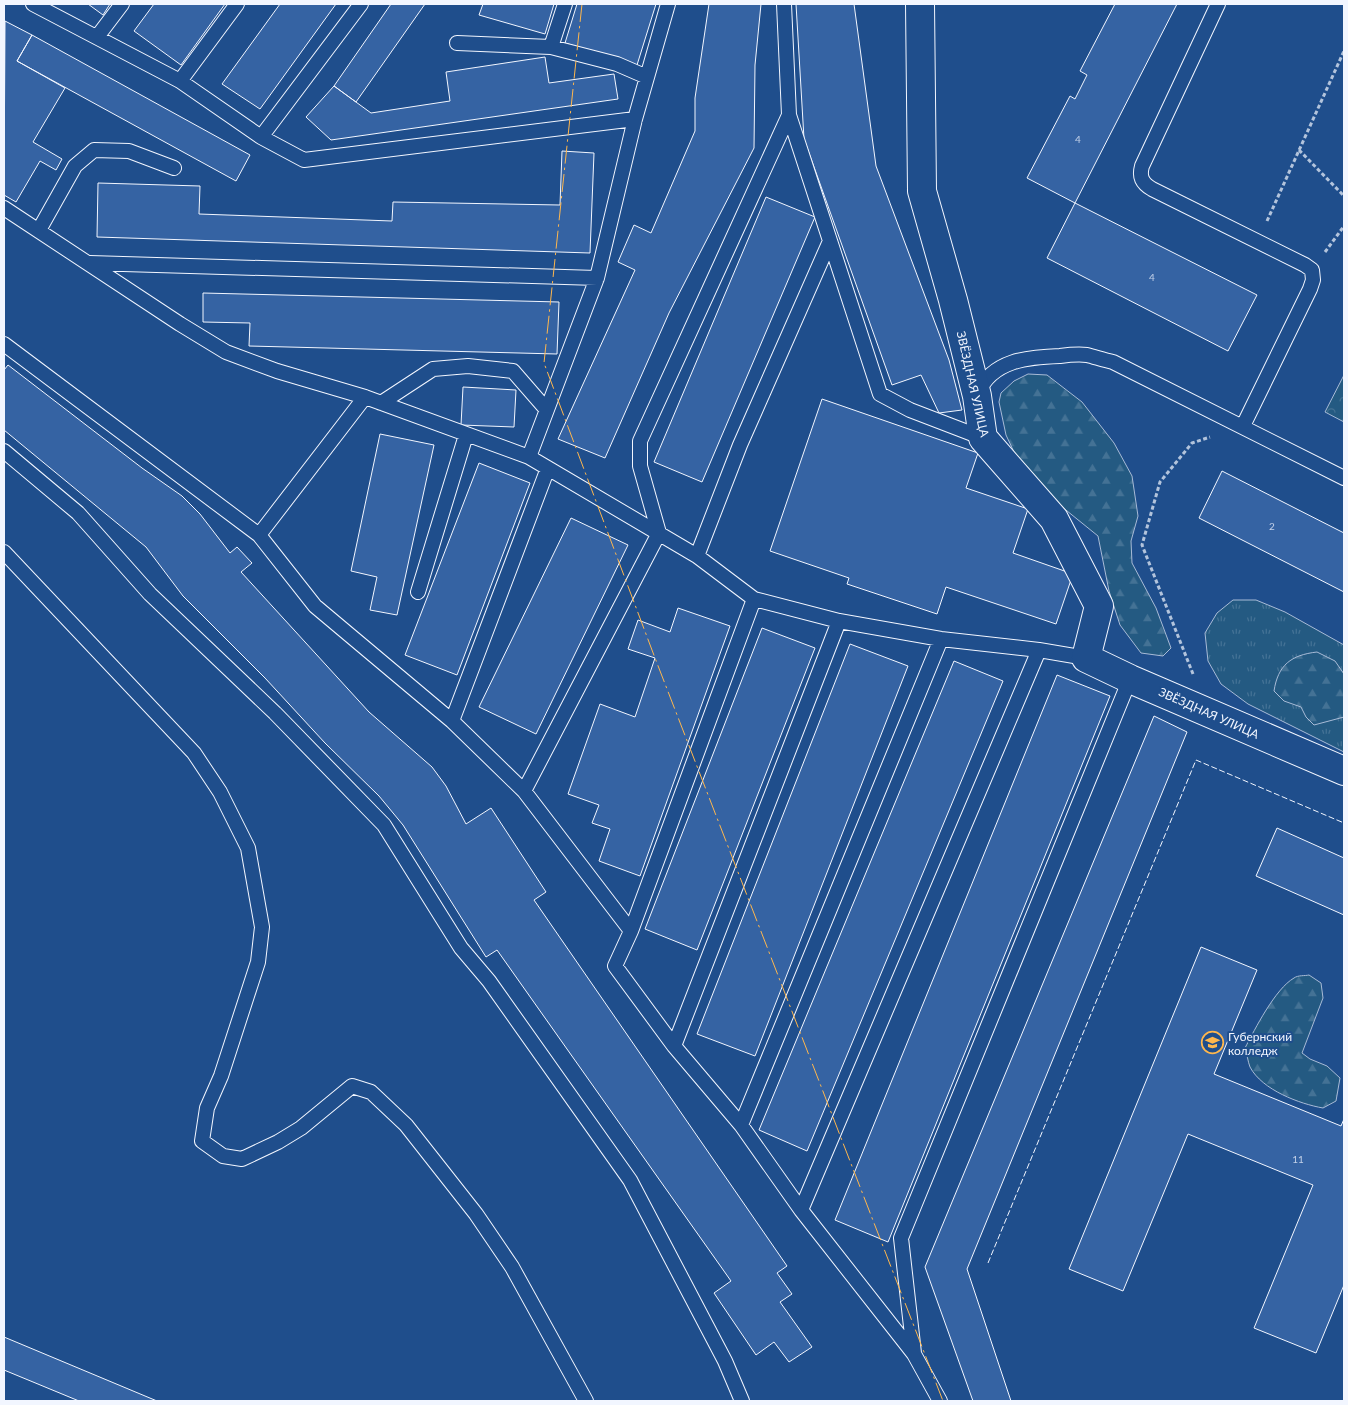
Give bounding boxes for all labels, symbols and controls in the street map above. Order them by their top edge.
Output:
house number: 4 [1075,133,1081,145]
house number: 4 [1149,271,1155,283]
street label: ЗВЁЗДНАЯ УЛИЦА [954,330,993,439]
house number: 2 [1269,520,1275,532]
street label: ЗВЁЗДНАЯ УЛИЦА [1156,684,1262,742]
place label: Губернский колледж [1228,1029,1292,1058]
school or university icon: Губернский колледж [1200,1031,1224,1055]
house number: 11 [1292,1153,1304,1165]

